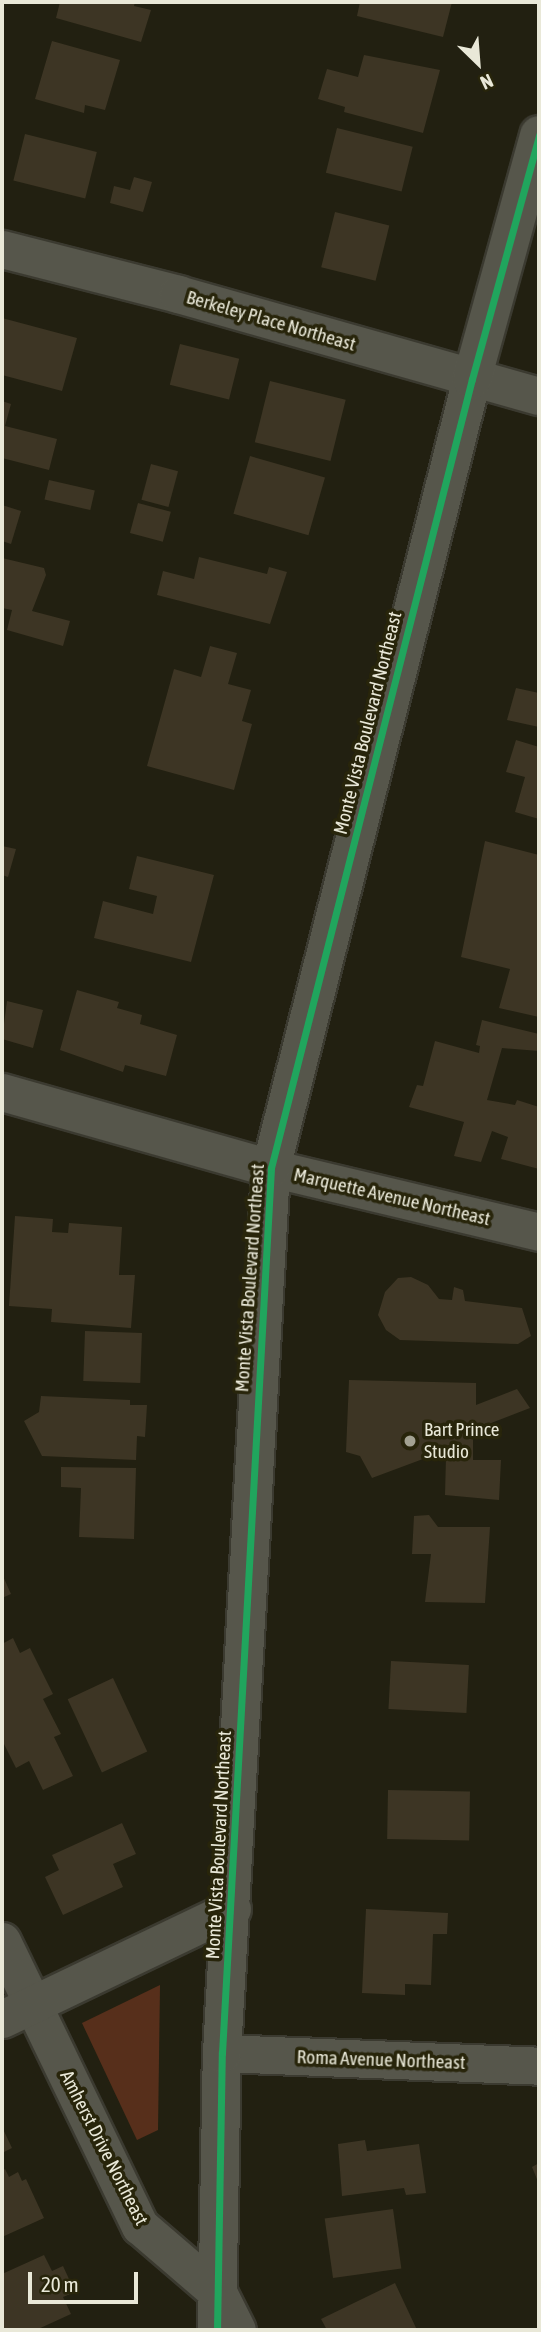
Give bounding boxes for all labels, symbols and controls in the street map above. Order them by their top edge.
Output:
north arrow [443,28,513,98]
text: N [477,70,497,94]
street label: Berkeley Place Northeast [184,286,358,356]
street label: Monte Vista Boulevard Northeast [329,609,407,837]
street label: Monte Vista Boulevard Northeast [231,1163,269,1393]
street label: Marquette Avenue Northeast [291,1163,493,1231]
place label: Bart Prince Studio [424,1419,499,1463]
marker: Bart Prince Studio [402,1433,418,1449]
street label: Monte Vista Boulevard Northeast [202,1730,236,1960]
street label: Roma Avenue Northeast [296,2046,466,2074]
street label: Amherst Drive Northeast [55,2067,153,2229]
scale bar [32,2258,142,2302]
text: 20 m [41,2272,79,2296]

